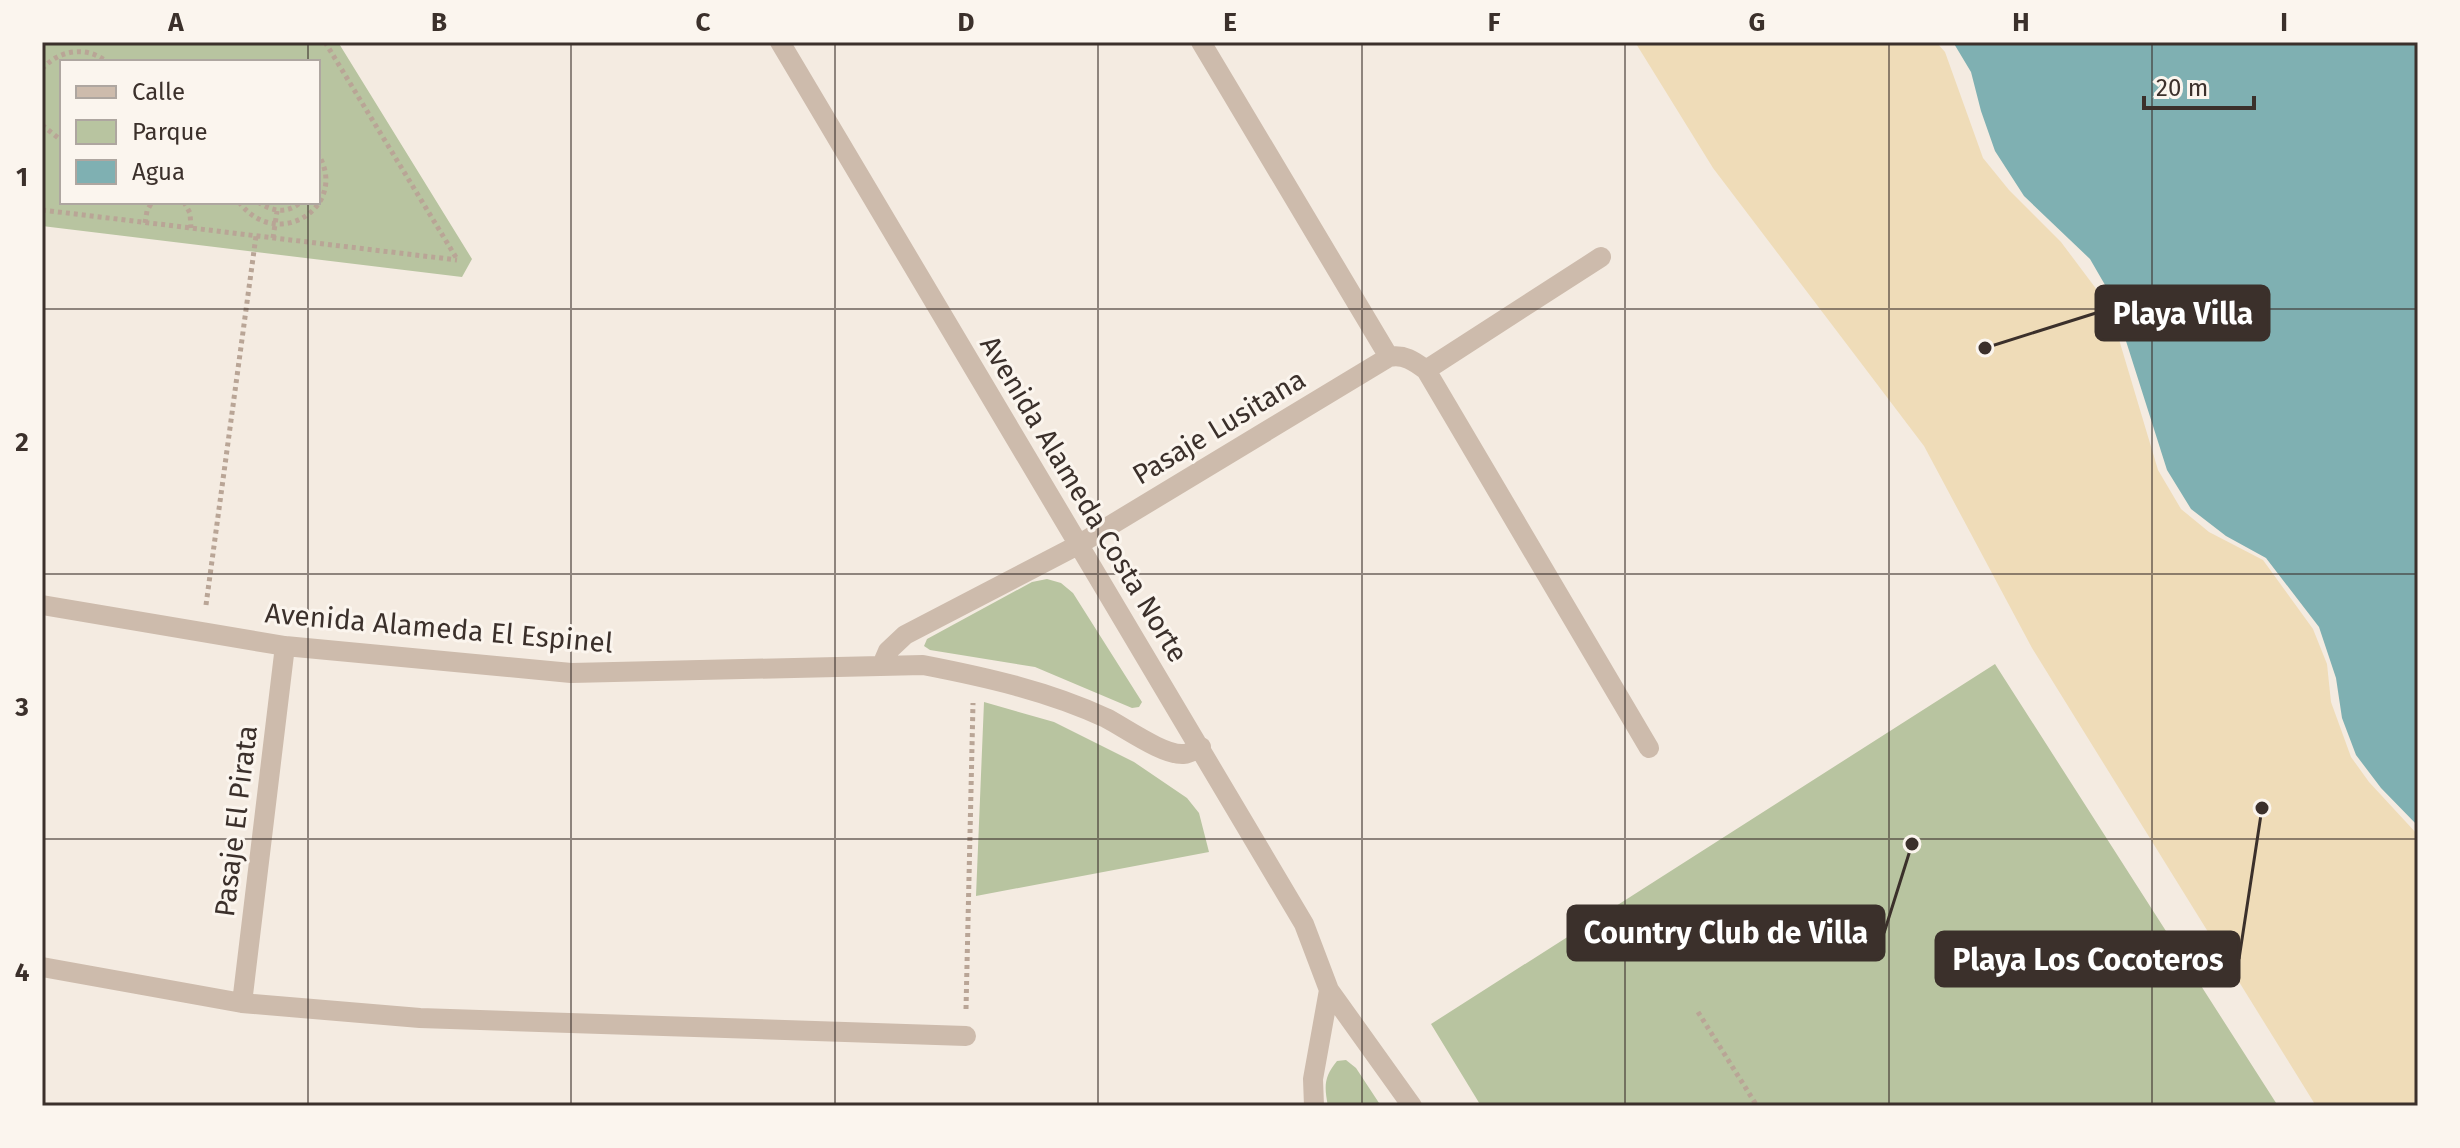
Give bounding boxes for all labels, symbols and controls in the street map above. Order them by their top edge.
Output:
text: A [167,7,184,38]
text: B [431,7,447,38]
text: C [696,7,711,38]
text: D [958,7,975,38]
text: E [1223,7,1237,38]
text: F [1488,7,1501,38]
text: G [1749,7,1765,38]
text: H [2012,7,2030,38]
text: I [2280,7,2288,38]
legend [60,60,320,204]
scale bar [2144,60,2254,110]
text: 20 m [2156,74,2208,102]
text: Calle [132,78,185,106]
text: Parque [132,118,208,146]
text: Agua [132,158,185,186]
text: 1 [16,162,28,193]
callout: Playa Villa [2096,286,2269,340]
text: Playa Villa [2113,296,2253,332]
street label: Avenida Alameda Costa Norte [973,330,1195,668]
street label: Pasaje Lusitana [1127,363,1311,491]
text: 2 [15,427,29,458]
street label: Avenida Alameda El Espinel [264,596,614,660]
text: 3 [14,692,29,723]
street label: Pasaje El Pirata [208,723,264,919]
callout: Country Club de Villa [1568,906,1884,960]
text: Country Club de Villa [1584,915,1868,951]
callout: Playa Los Cocoteros [1936,932,2239,986]
text: Playa Los Cocoteros [1953,942,2223,978]
text: 4 [15,957,30,988]

